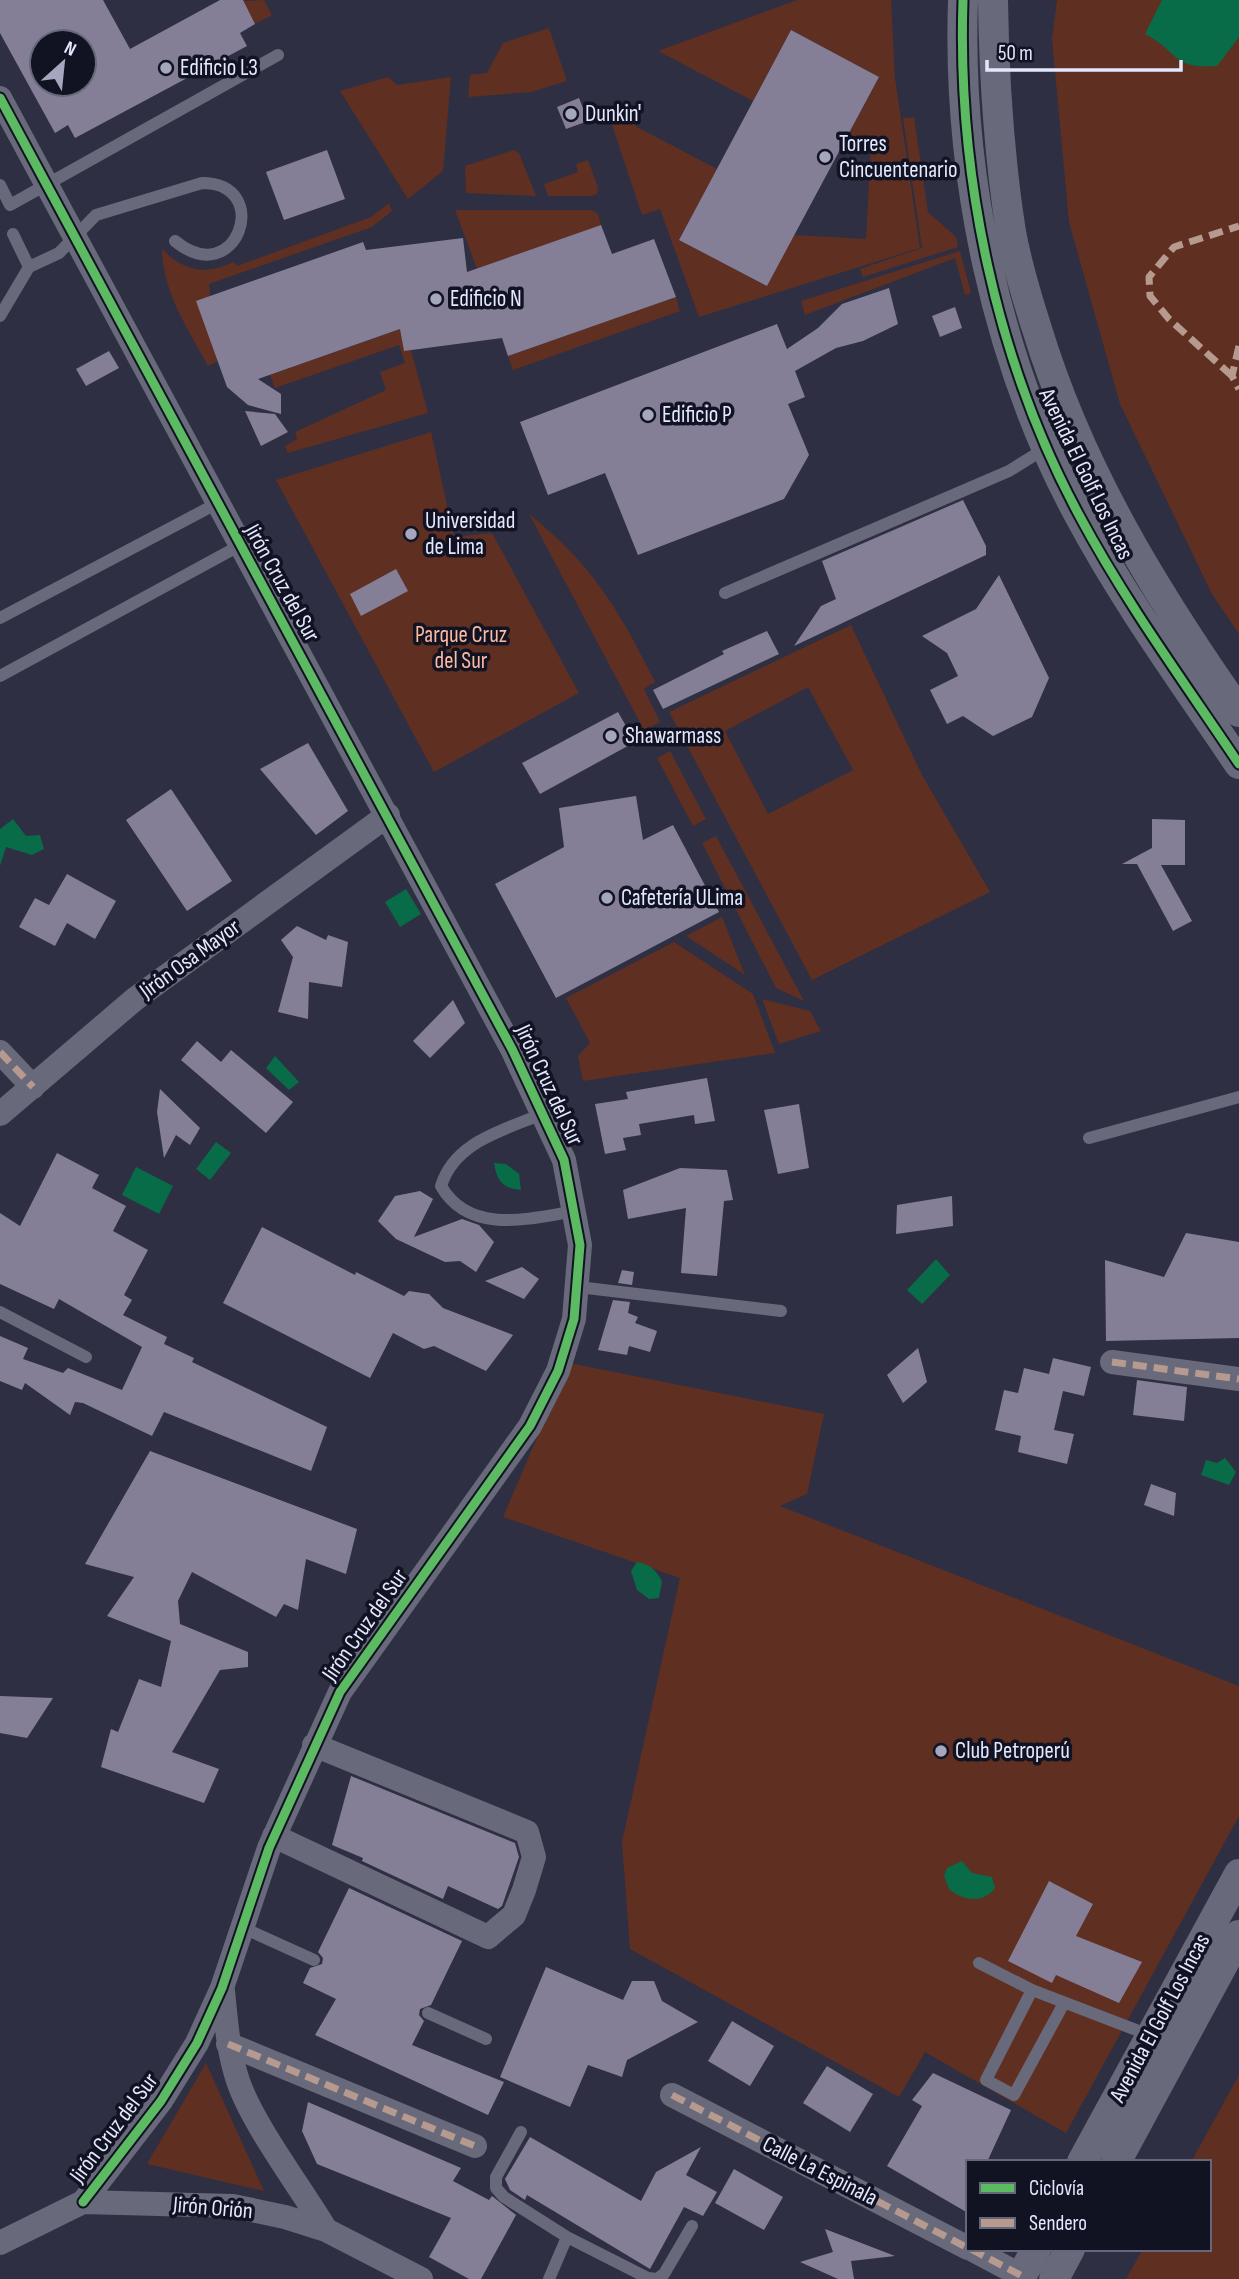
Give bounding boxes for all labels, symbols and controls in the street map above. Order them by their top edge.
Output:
north arrow [28,28,98,98]
scale bar [987,28,1181,72]
text: N [60,37,80,62]
text: 50 m [998,41,1033,66]
place label: Edificio L3 [180,54,258,82]
marker: Edificio L3 [158,60,174,76]
place label: Dunkin' [585,100,641,128]
marker: Dunkin' [563,106,579,122]
place label: Torres Cincuentenario [839,130,958,184]
marker: Torres Cincuentenario [817,149,833,165]
place label: Edificio N [450,285,522,313]
marker: Edificio N [428,291,444,307]
street label: Avenida El Golf Los Incas [1032,383,1140,564]
place label: Edificio P [662,401,732,429]
marker: Edificio P [640,407,656,423]
place label: Universidad de Lima [425,507,515,561]
street label: Jirón Cruz del Sur [238,518,326,647]
marker: Universidad de Lima [403,526,419,542]
park label: Parque Cruz del Sur [415,621,507,675]
place label: Shawarmass [625,722,721,750]
marker: Shawarmass [603,728,619,744]
place label: Cafetería ULima [621,884,743,912]
marker: Cafetería ULima [599,890,615,906]
street label: Jirón Osa Mayor [133,913,246,1005]
street label: Jirón Cruz del Sur [508,1019,589,1150]
street label: Jirón Cruz del Sur [316,1563,414,1687]
place label: Club Petroperú [955,1737,1070,1765]
marker: Club Petroperú [933,1743,949,1759]
street label: Avenida El Golf Los Incas [1103,1929,1216,2108]
street label: Jirón Cruz del Sur [63,2067,165,2189]
street label: Calle La Espinala [758,2130,882,2212]
legend [966,2160,1211,2251]
text: Ciclovía [1029,2176,1084,2201]
street label: Jirón Orión [171,2190,254,2225]
text: Sendero [1029,2211,1087,2236]

